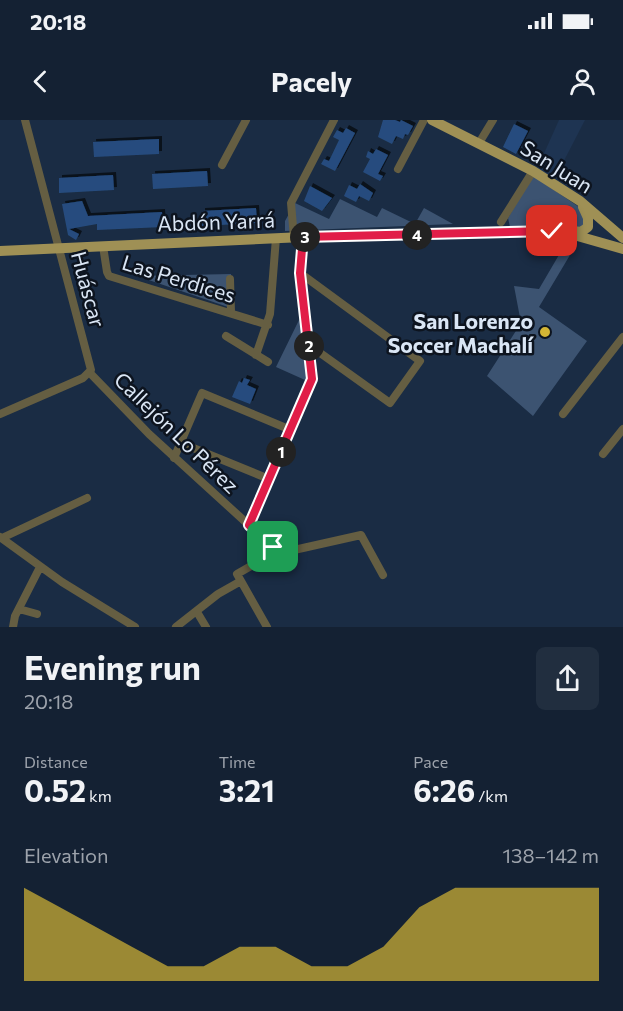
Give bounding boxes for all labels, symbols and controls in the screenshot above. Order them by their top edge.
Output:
text: 20:18 [30,8,86,35]
icon: back [24,65,57,98]
text: Pacely [271,65,352,98]
icon: person [566,65,599,98]
street label: San Juan [516,134,598,198]
pin [526,205,577,256]
street label: Abdón Yarrá [157,206,275,236]
icon: check [535,214,568,247]
pin: 4 [402,220,432,250]
pin: 3 [290,222,320,252]
text: 4 [412,225,422,244]
text: 3 [300,227,310,246]
street label: Huáscar [67,248,111,330]
street label: Las Perdices [119,249,239,307]
place label: San Lorenzo Soccer Machalí [388,308,534,357]
marker: San Lorenzo Soccer Machalí [538,325,552,339]
pin: 2 [294,331,324,361]
text: 2 [304,336,314,355]
street label: Callejón Lo Pérez [110,366,244,498]
pin: 1 [266,437,296,467]
text: 1 [277,442,285,461]
pin [247,521,298,572]
icon: arrive [256,530,289,563]
text: Evening run [24,646,201,687]
button: share [536,647,599,710]
text: 20:18 [24,689,74,713]
text: Distance [24,752,88,771]
text: Time [219,752,255,771]
text: Pace [413,752,448,771]
text: 0.52 [24,771,86,808]
text: 3:21 [219,771,275,808]
text: 6:26 [413,771,475,808]
text: km [86,786,112,805]
text: /km [475,786,508,805]
text: Elevation [24,843,109,867]
text: 138–142 m [502,843,599,867]

